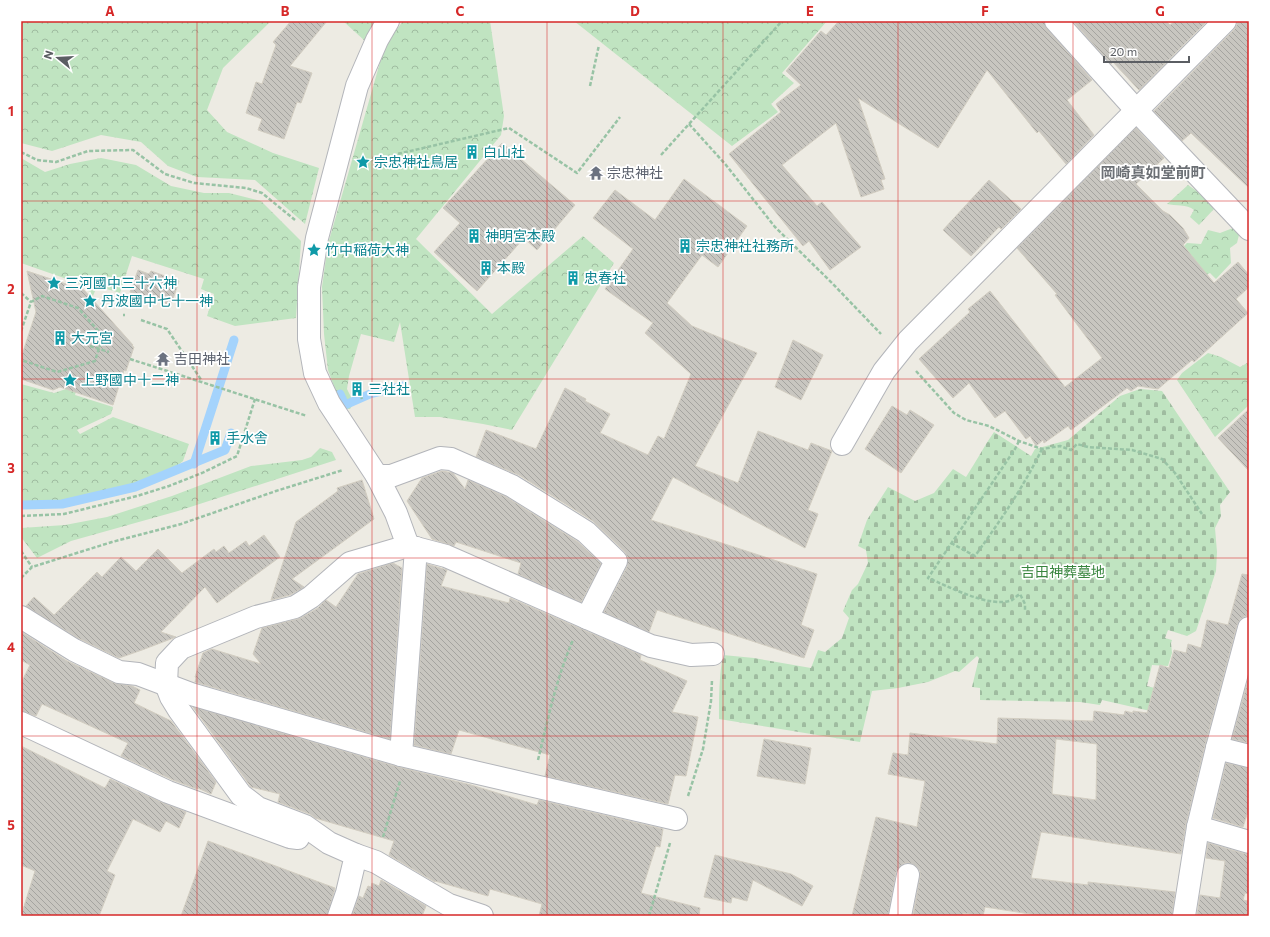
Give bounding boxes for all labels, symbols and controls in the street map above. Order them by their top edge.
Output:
text: A [105,3,115,19]
text: B [281,3,290,19]
text: C [456,3,465,19]
text: D [630,3,640,19]
text: E [806,3,814,19]
text: F [981,3,989,19]
text: G [1155,3,1165,19]
north arrow [38,38,78,78]
scale bar [1104,38,1189,64]
text: 20 m [1110,44,1137,58]
text: N [41,49,55,61]
text: 1 [8,103,14,119]
place label: 白山社 [483,143,525,160]
building icon: 白山社 [464,144,480,160]
place label: 宗忠神社鳥居 [374,153,458,170]
place icon: 宗忠神社鳥居 [355,154,371,170]
district label: 岡崎真如堂前町 [1100,163,1206,181]
place label: 宗忠神社 [607,164,663,181]
temple icon: 宗忠神社 [588,165,604,181]
place label: 神明宮本殿 [485,227,555,244]
building icon: 神明宮本殿 [466,228,482,244]
place label: 宗忠神社社務所 [696,237,794,254]
building icon: 宗忠神社社務所 [677,238,693,254]
place label: 竹中稲荷大神 [325,241,409,258]
place icon: 竹中稲荷大神 [306,242,322,258]
place label: 本殿 [497,259,525,276]
building icon: 本殿 [478,260,494,276]
place label: 忠春社 [584,269,626,286]
building icon: 忠春社 [565,270,581,286]
place label: 三河國中三十六神 [65,274,177,291]
place icon: 三河國中三十六神 [46,275,62,291]
text: 2 [7,281,15,297]
place label: 丹波國中七十一神 [101,292,213,309]
place icon: 丹波國中七十一神 [82,293,98,309]
place label: 大元宮 [71,329,113,346]
building icon: 大元宮 [52,330,68,346]
place label: 吉田神社 [174,350,230,367]
temple icon: 吉田神社 [155,351,171,367]
place label: 上野國中十二神 [81,371,179,388]
place icon: 上野國中十二神 [62,372,78,388]
place label: 三社社 [368,380,410,397]
building icon: 三社社 [349,381,365,397]
place label: 手水舎 [226,429,268,446]
building icon: 手水舎 [207,430,223,446]
text: 3 [7,460,15,476]
park label: 吉田神葬墓地 [1021,563,1105,580]
text: 4 [7,639,15,655]
text: 5 [7,817,15,833]

